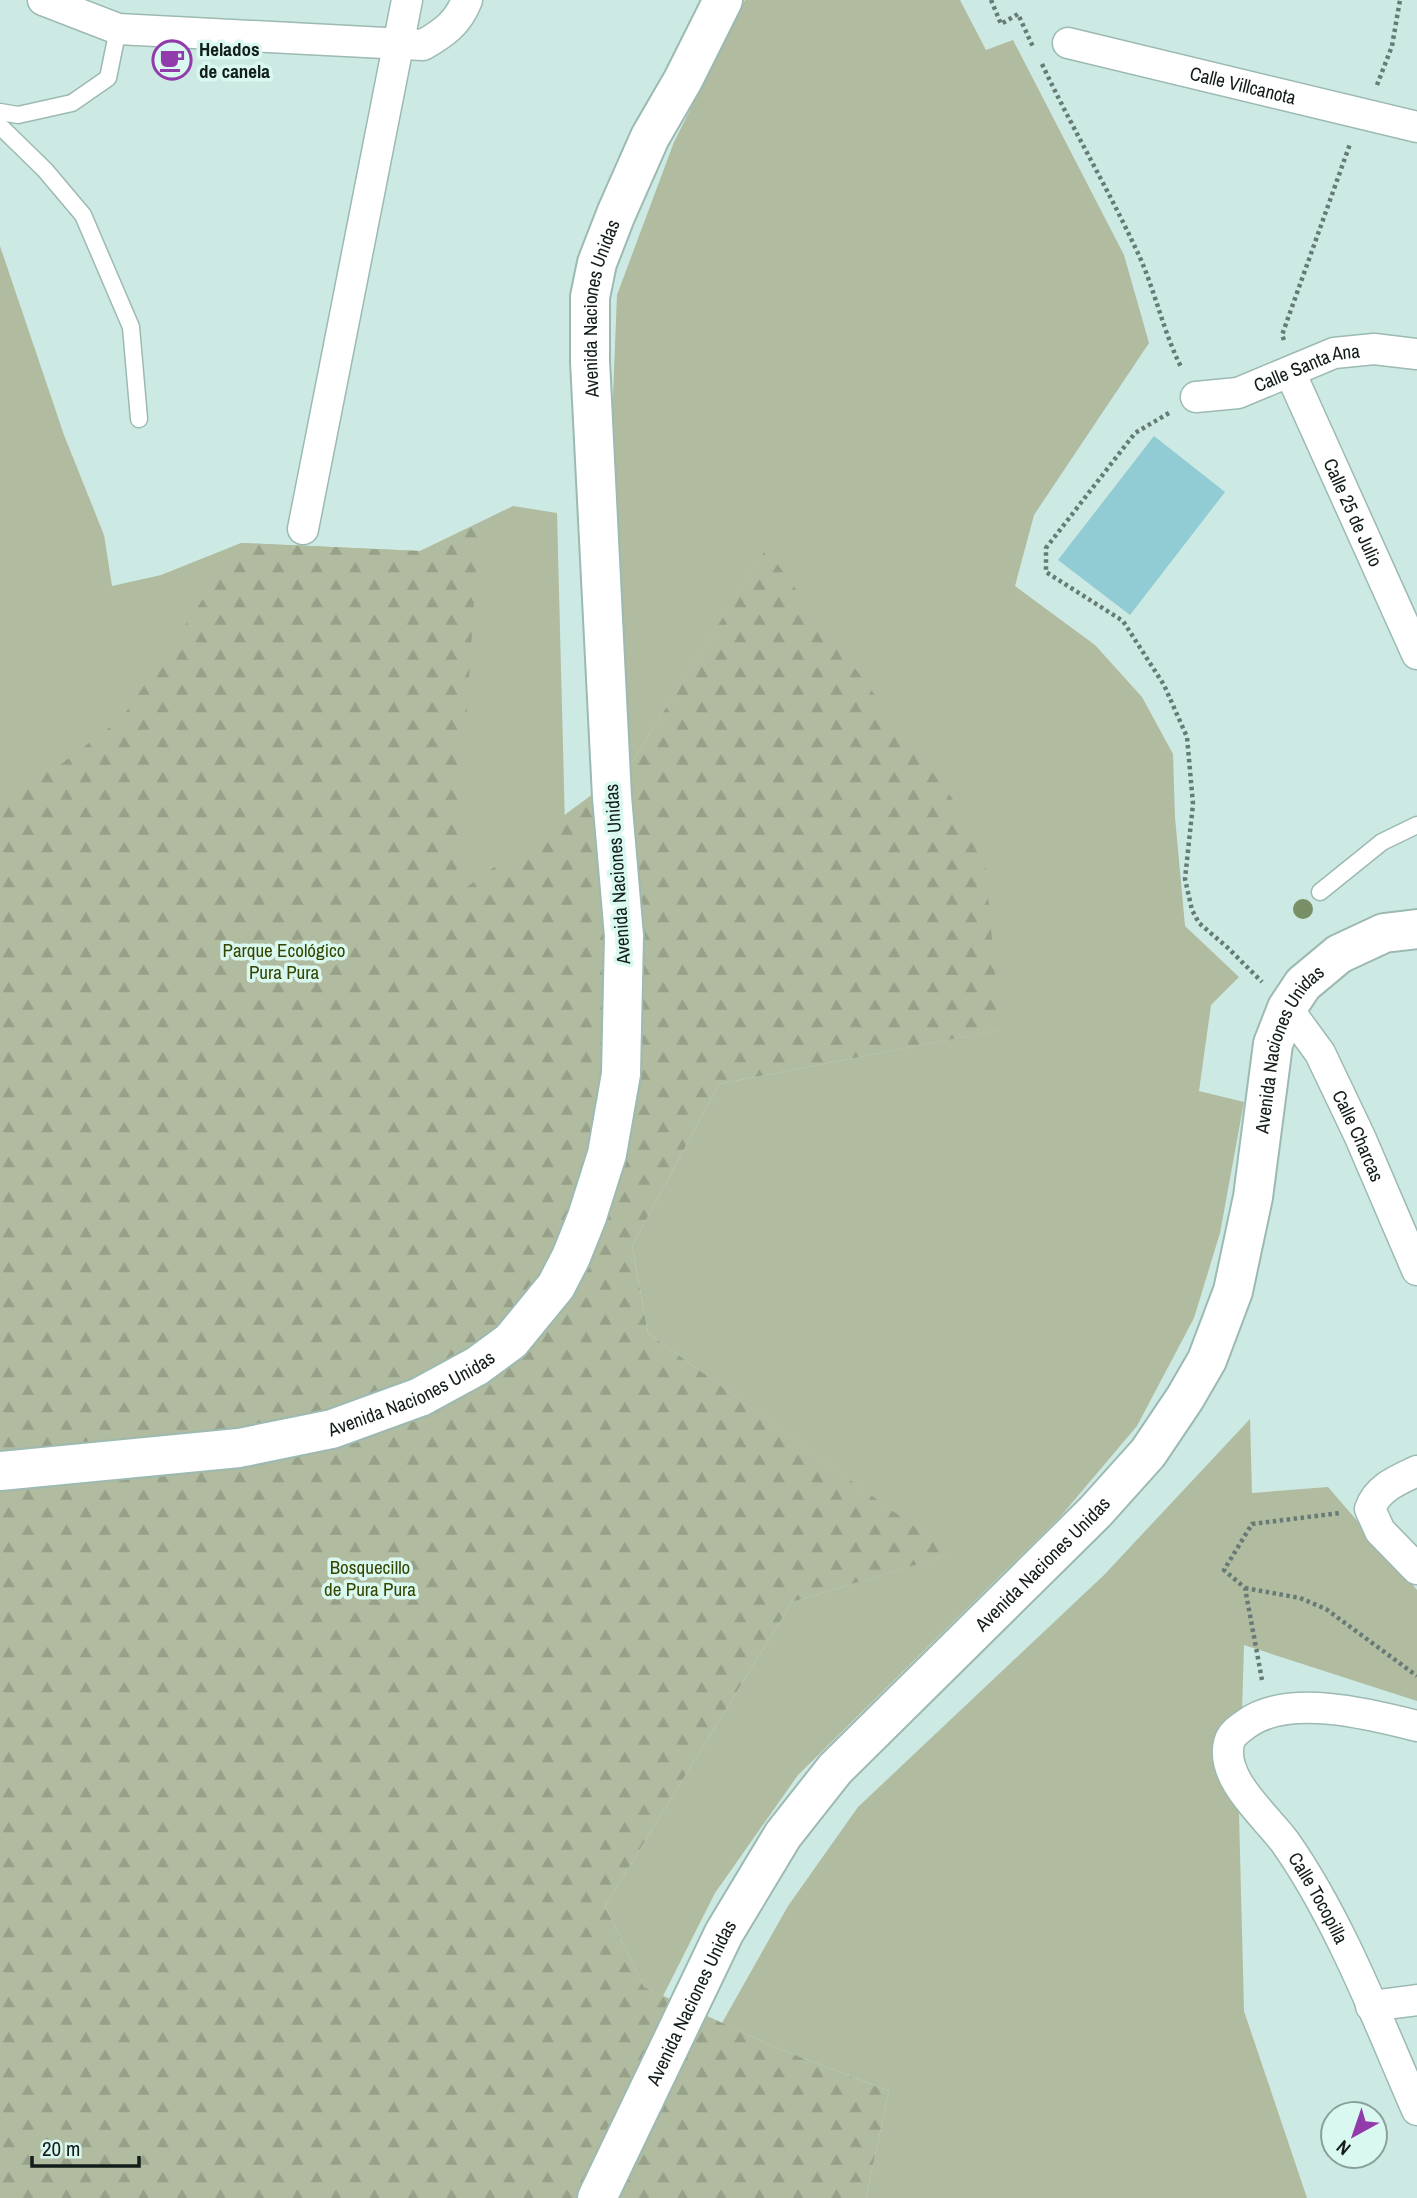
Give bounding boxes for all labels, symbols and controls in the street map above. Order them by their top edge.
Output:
place label: Helados de canela [199,36,270,84]
cafe icon: Helados de canela [151,39,193,81]
street label: Calle Villcanota [1187,60,1299,110]
street label: Avenida Naciones Unidas [577,215,626,399]
street label: Calle Santa Ana [1249,337,1361,398]
street label: Calle 25 de Julio [1318,454,1389,571]
street label: Avenida Naciones Unidas [598,783,636,966]
park label: Parque Ecológico Pura Pura [223,937,346,985]
street label: Avenida Naciones Unidas [1248,959,1330,1136]
street label: Calle Charcas [1326,1086,1391,1186]
street label: Avenida Naciones Unidas [323,1344,500,1443]
street label: Avenida Naciones Unidas [968,1491,1116,1637]
park label: Bosquecillo de Pura Pura [324,1554,416,1602]
street label: Calle Tocopilla [1282,1847,1355,1948]
street label: Avenida Naciones Unidas [640,1914,742,2090]
north arrow [1319,2100,1389,2170]
scale bar [32,2124,138,2168]
text: 20 m [42,2134,80,2163]
text: N [1330,2134,1356,2162]

